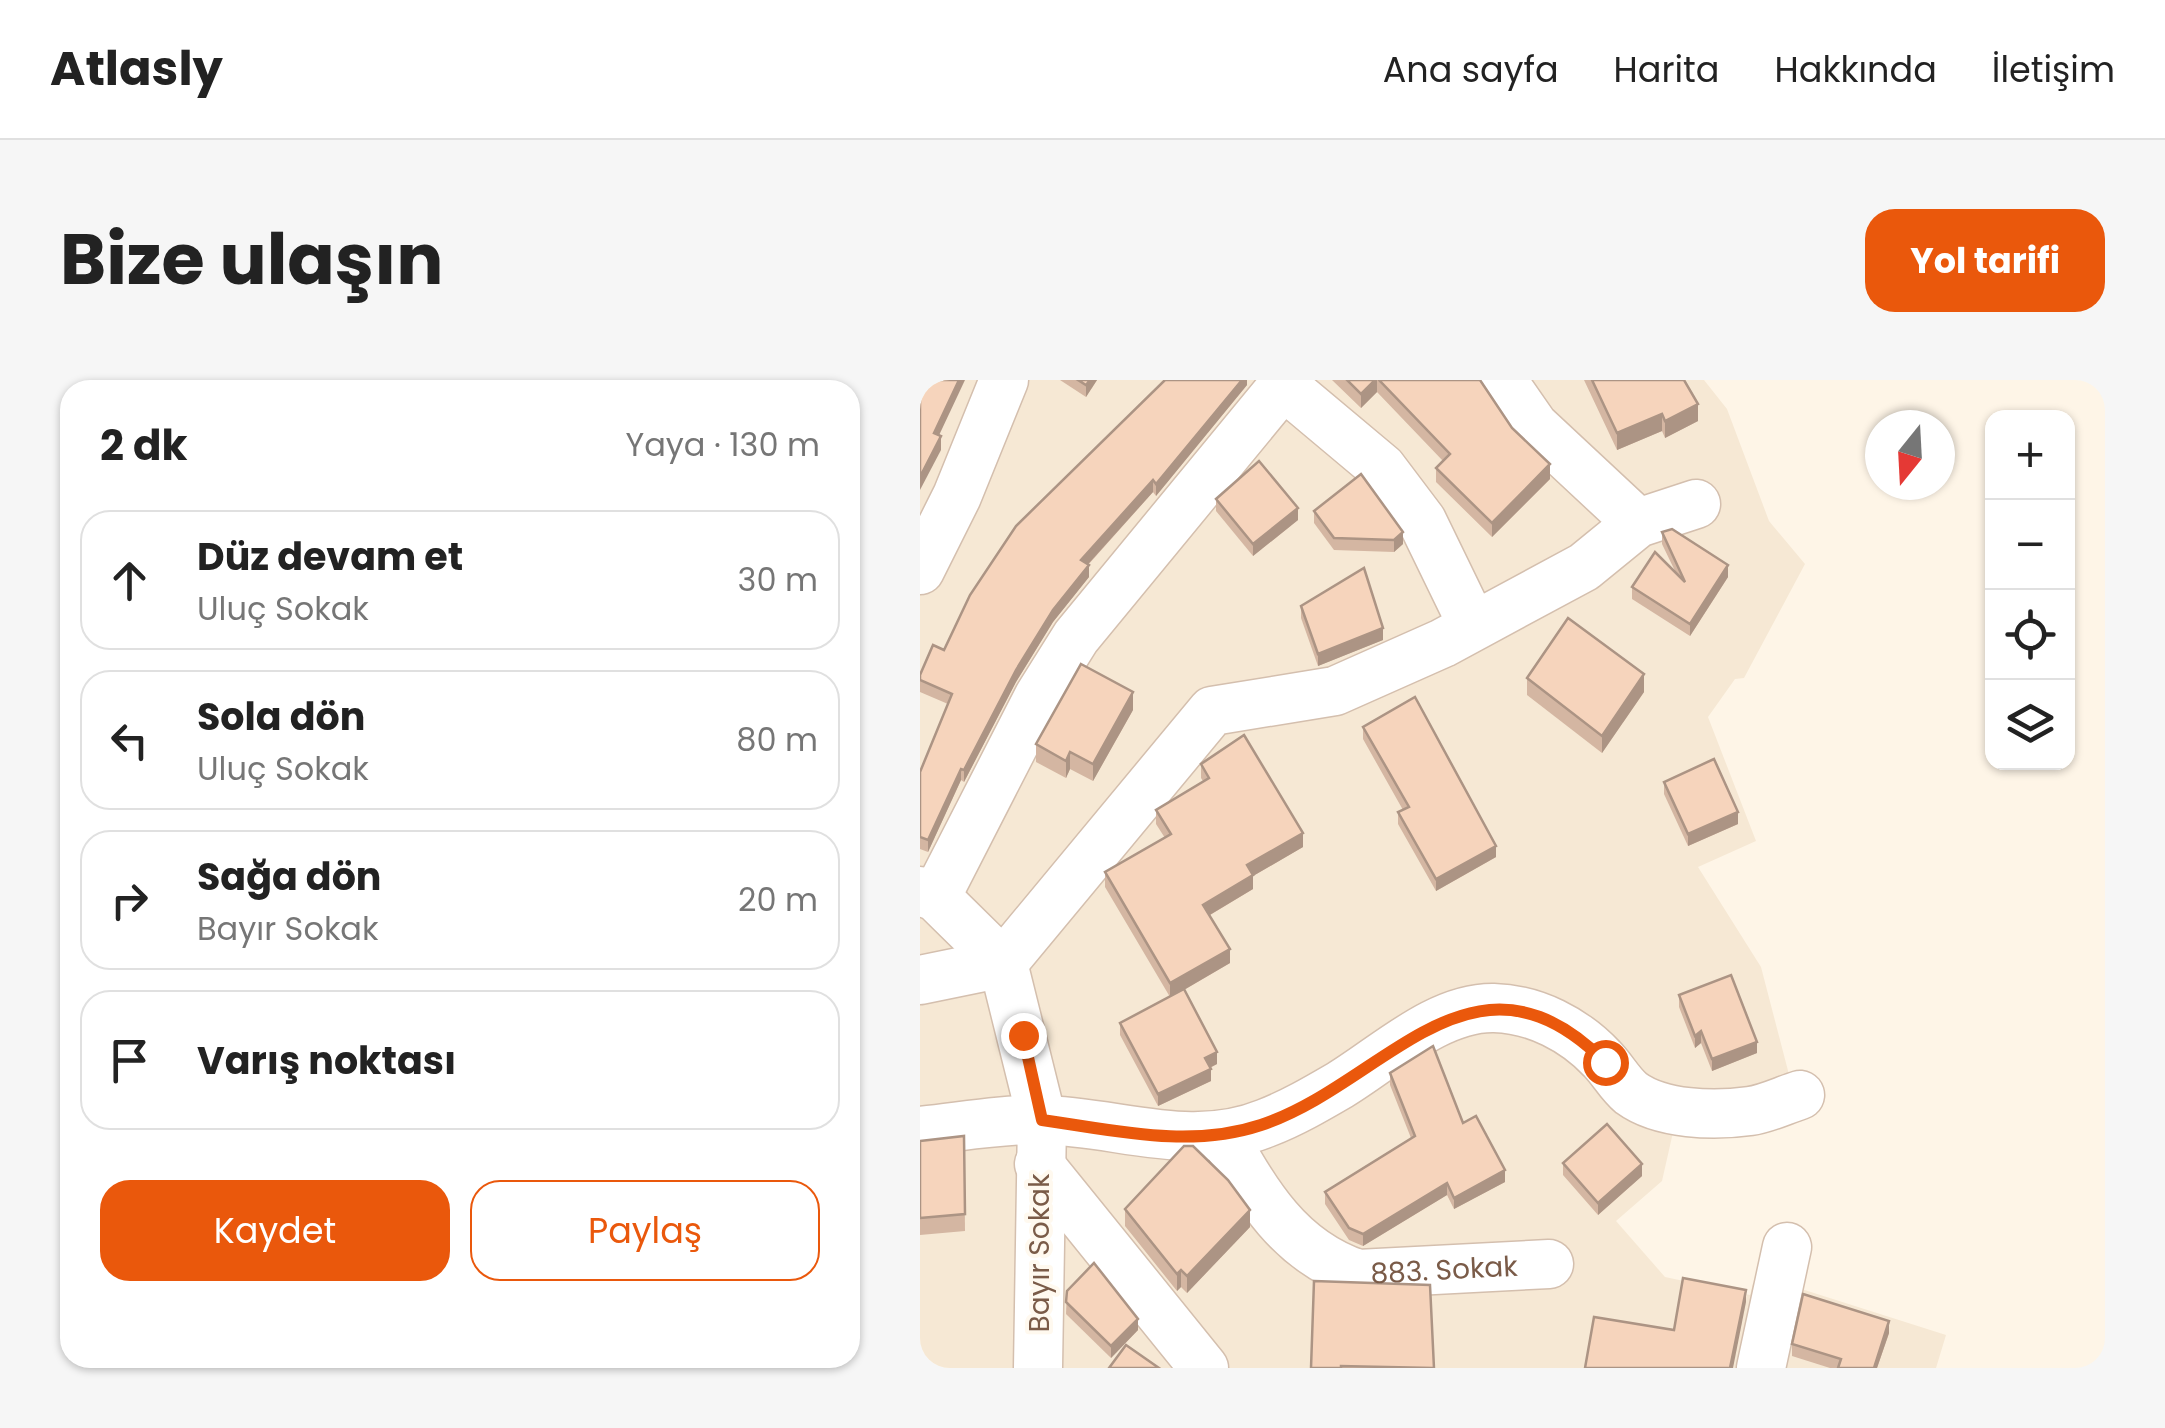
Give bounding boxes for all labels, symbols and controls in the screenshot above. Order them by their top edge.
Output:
text: Atlasly [50,35,223,102]
text: Ana sayfa [1383,45,1559,94]
text: Harita [1614,45,1720,94]
text: Hakkında [1775,45,1937,94]
text: İletişim [1992,45,2115,94]
button: Yol tarifi [1865,209,2105,312]
text: Bize ulaşın [60,210,444,309]
north arrow [1865,410,1955,500]
map controls [1985,410,2075,770]
button: + [1985,410,2075,500]
text: 2 dk [100,416,187,475]
text: Yaya · 130 m [625,422,820,467]
button: − [1985,500,2075,590]
text: Düz devam et [197,530,463,583]
icon: ahead [102,553,157,608]
text: 30 m [738,557,818,602]
text: Uluç Sokak [197,586,369,631]
button: locate [1985,590,2075,680]
button: layers [1985,680,2075,770]
text: Sola dön [197,690,365,743]
icon: left [102,713,157,768]
text: 80 m [736,717,818,762]
text: Uluç Sokak [197,746,369,791]
text: Sağa dön [197,850,381,903]
icon: right [102,873,157,928]
text: 20 m [738,877,818,922]
text: Bayır Sokak [197,906,378,951]
route end [1001,1013,1047,1059]
icon: arrive [102,1033,157,1088]
text: Varış noktası [197,1034,456,1087]
route start [1583,1040,1629,1086]
street label: Bayır Sokak [1020,1173,1059,1332]
button: Kaydet [100,1180,450,1281]
button: Paylaş [470,1180,820,1281]
street label: 883. Sokak [1369,1246,1519,1293]

